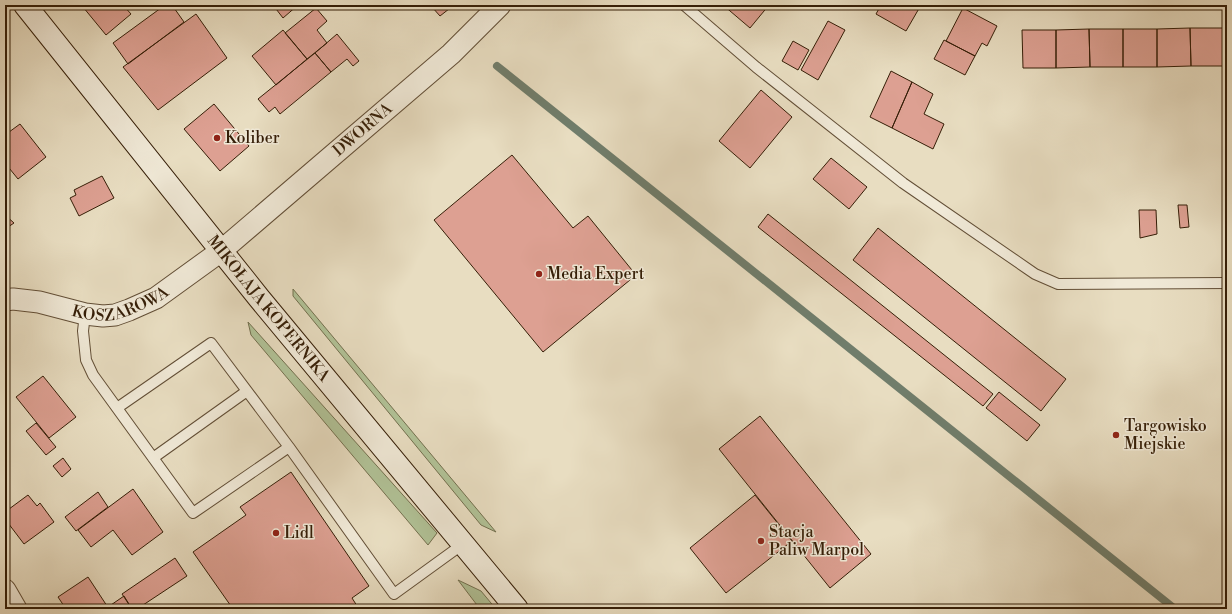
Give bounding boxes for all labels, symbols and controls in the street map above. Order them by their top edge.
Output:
street label: DWORNA [329,98,397,161]
place label: Koliber [225,128,280,148]
marker: Koliber [212,133,222,143]
street label: MIKOŁAJA KOPERNIKA [203,231,335,386]
place label: Media Expert [547,264,645,284]
marker: Media Expert [534,269,544,279]
street label: KOSZAROWA [70,282,173,326]
place label: Targowisko Miejskie [1124,416,1207,454]
marker: Targowisko Miejskie [1111,430,1121,440]
place label: Stacja Paliw Marpol [769,522,864,560]
place label: Lidl [284,523,314,543]
marker: Lidl [271,528,281,538]
marker: Stacja Paliw Marpol [756,536,766,546]

